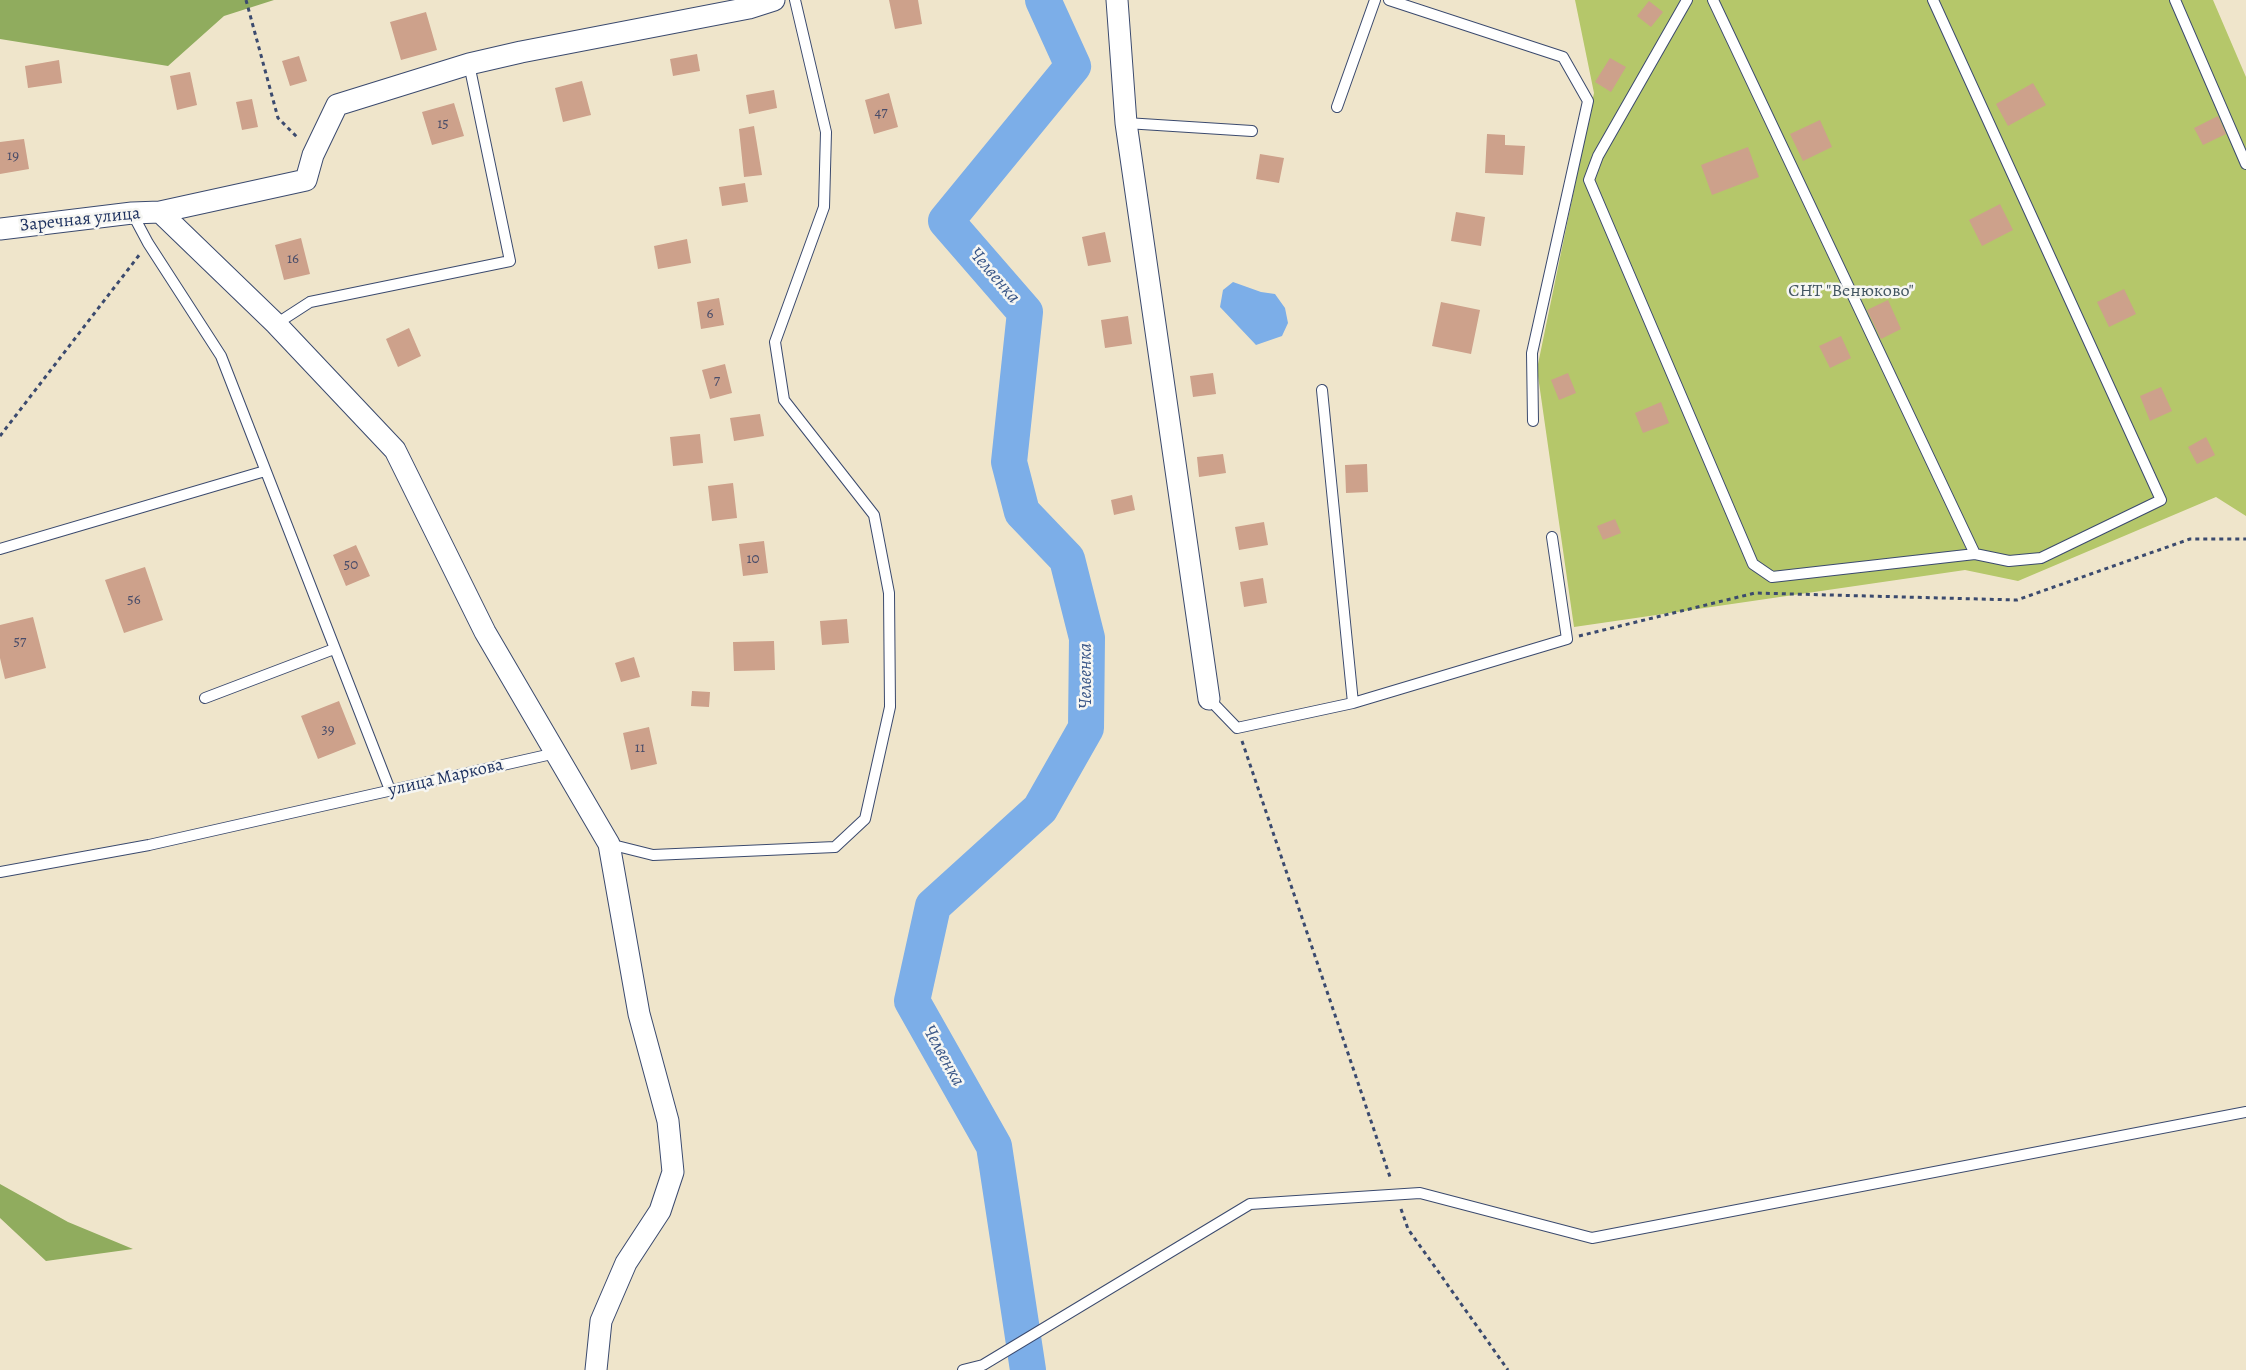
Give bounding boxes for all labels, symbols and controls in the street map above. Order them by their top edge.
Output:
house number: 47 [874,104,888,122]
house number: 15 [437,115,449,133]
house number: 19 [7,147,19,165]
street label: Заречная улица [19,203,141,237]
water label: Челвенка [964,244,1024,308]
house number: 16 [287,250,299,268]
park label: СНТ "Венюково" [1788,281,1914,303]
house number: 6 [707,305,713,323]
house number: 7 [714,372,720,390]
house number: 10 [746,550,760,568]
house number: 50 [344,556,358,574]
house number: 56 [127,591,141,609]
house number: 57 [14,633,26,651]
water label: Челвенка [1075,643,1097,709]
house number: 39 [321,721,335,739]
house number: 11 [635,739,645,757]
street label: улица Маркова [386,754,506,802]
water label: Челвенка [917,1022,969,1090]

